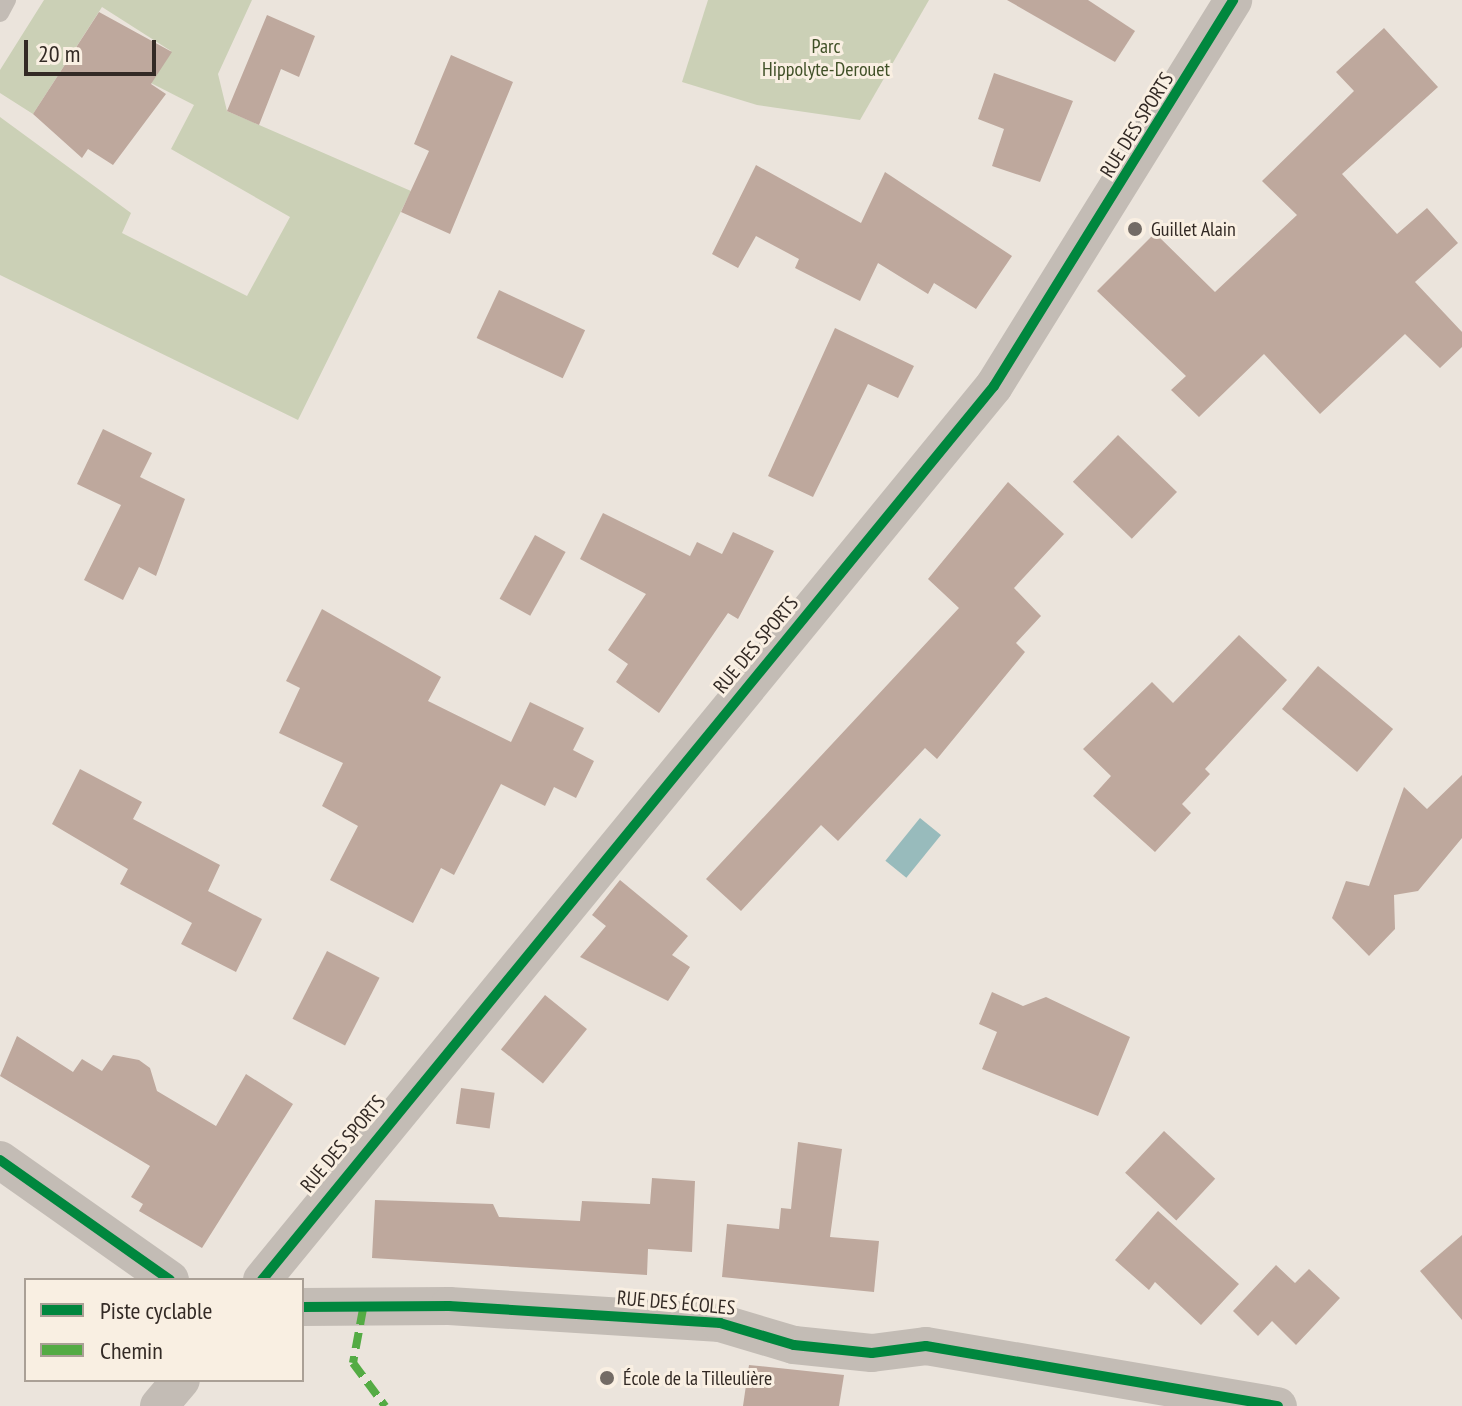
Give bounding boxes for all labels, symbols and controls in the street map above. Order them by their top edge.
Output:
scale bar [28,24,160,74]
park label: Parc Hippolyte-Derouet [762,34,890,81]
text: 20 m [38,38,80,69]
street label: RUE DES SPORTS [1095,68,1179,182]
place label: Guillet Alain [1151,217,1236,241]
marker: Guillet Alain [1126,220,1144,238]
street label: RUE DES SPORTS [709,592,803,698]
street label: RUE DES SPORTS [296,1091,390,1197]
legend [24,1278,304,1382]
street label: RUE DES ÉCOLES [616,1286,736,1320]
text: Piste cyclable [100,1295,213,1326]
text: Chemin [100,1335,163,1366]
place label: École de la Tilleulière [623,1366,773,1390]
marker: École de la Tilleulière [598,1369,616,1387]

